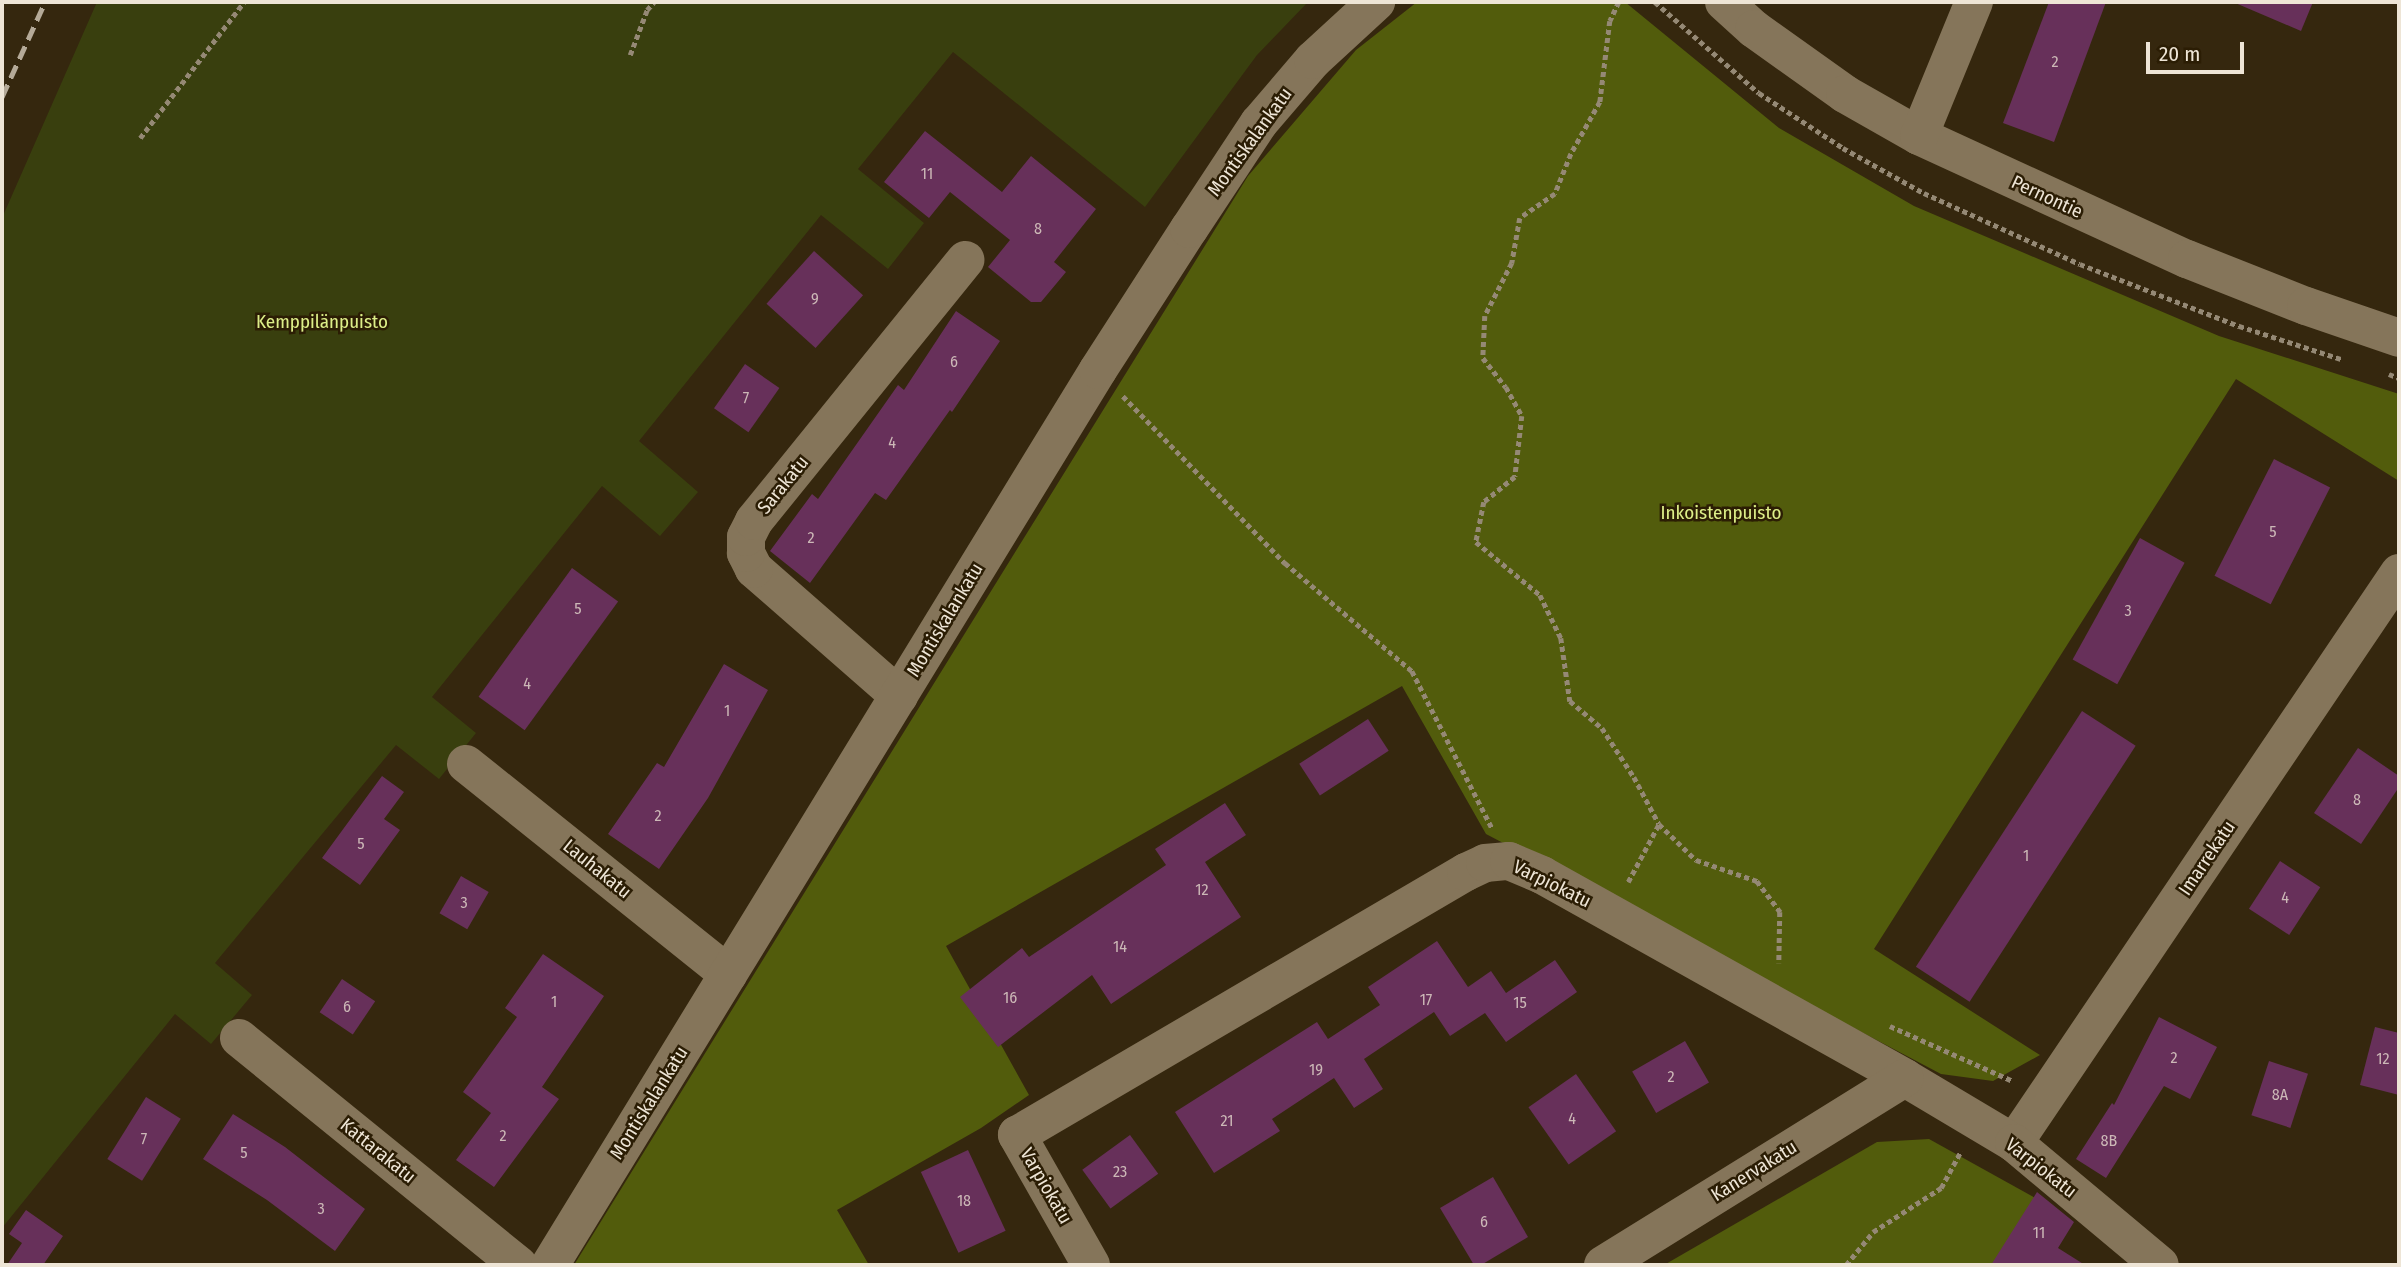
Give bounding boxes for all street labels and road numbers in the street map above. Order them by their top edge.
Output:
street label: Montiskalankatu [1203,83,1297,201]
street label: Pernontie [2008,171,2086,223]
street label: Sarakatu [753,451,813,519]
street label: Montiskalankatu [902,559,988,681]
street label: Imarrekatu [2174,816,2240,900]
street label: Lauhakatu [558,835,636,903]
street label: Varpiokatu [1509,855,1595,913]
street label: Montiskalankatu [605,1042,693,1164]
street label: Kattarakatu [336,1114,420,1188]
street label: Varpiokatu [2001,1133,2081,1203]
street label: Kanervakatu [1707,1136,1801,1206]
street label: Varpiokatu [1015,1144,1077,1228]

